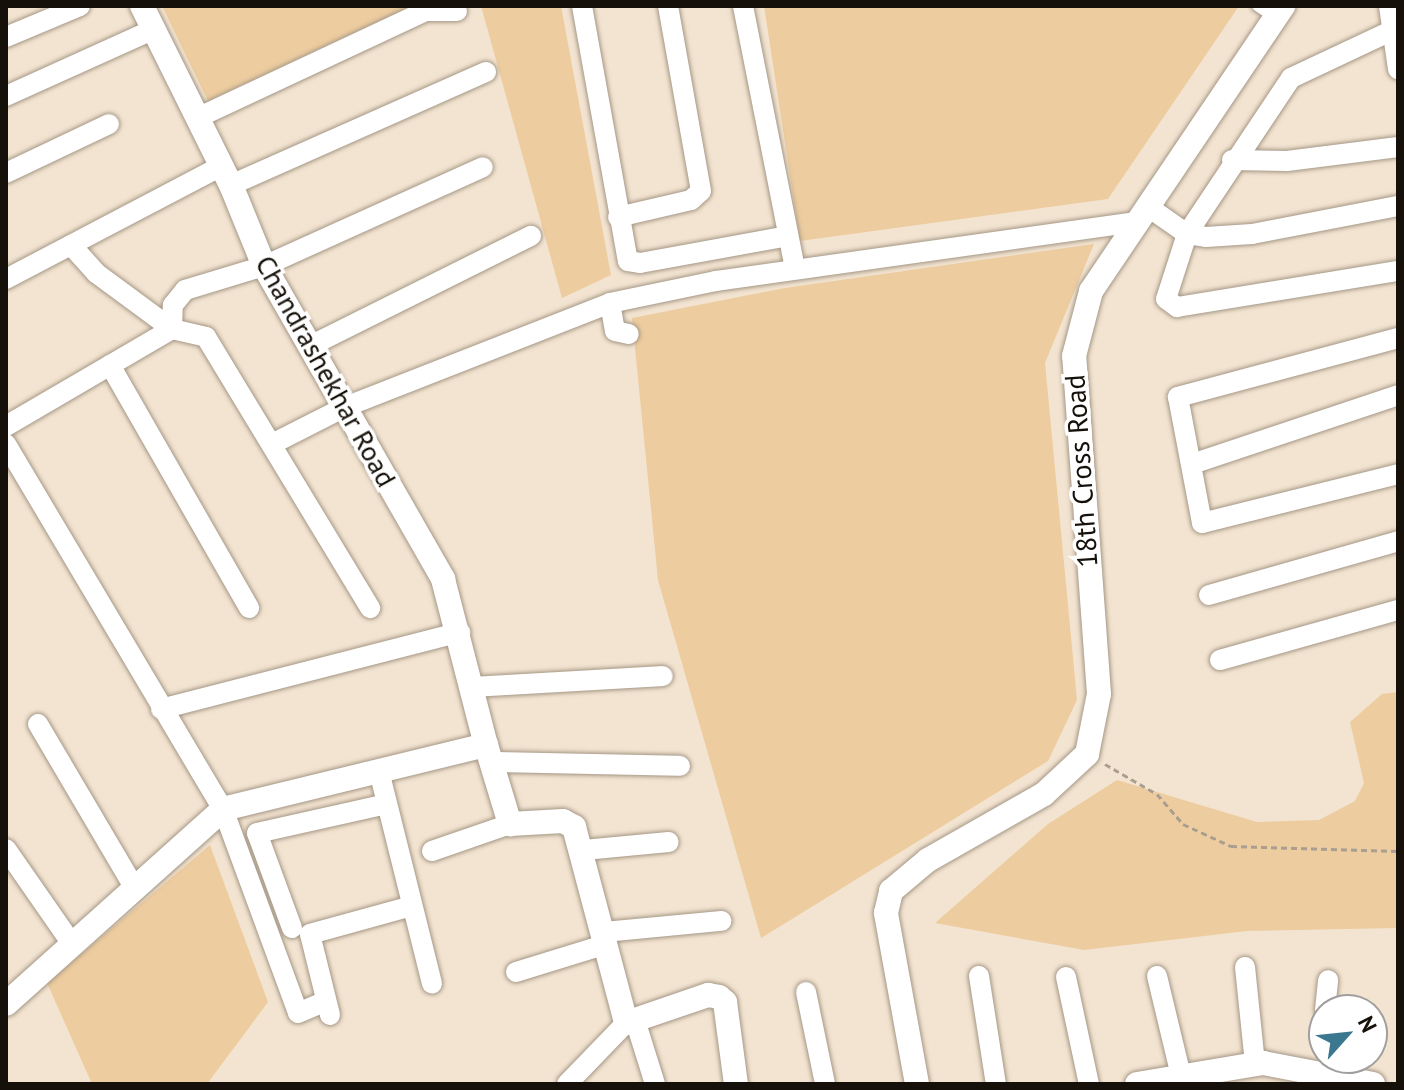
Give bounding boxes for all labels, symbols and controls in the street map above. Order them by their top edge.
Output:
street label: Chandrashekhar Road [248,250,404,492]
street label: 18th Cross Road [1058,373,1104,569]
north arrow [1308,994,1388,1074]
text: N [1352,1011,1383,1037]

